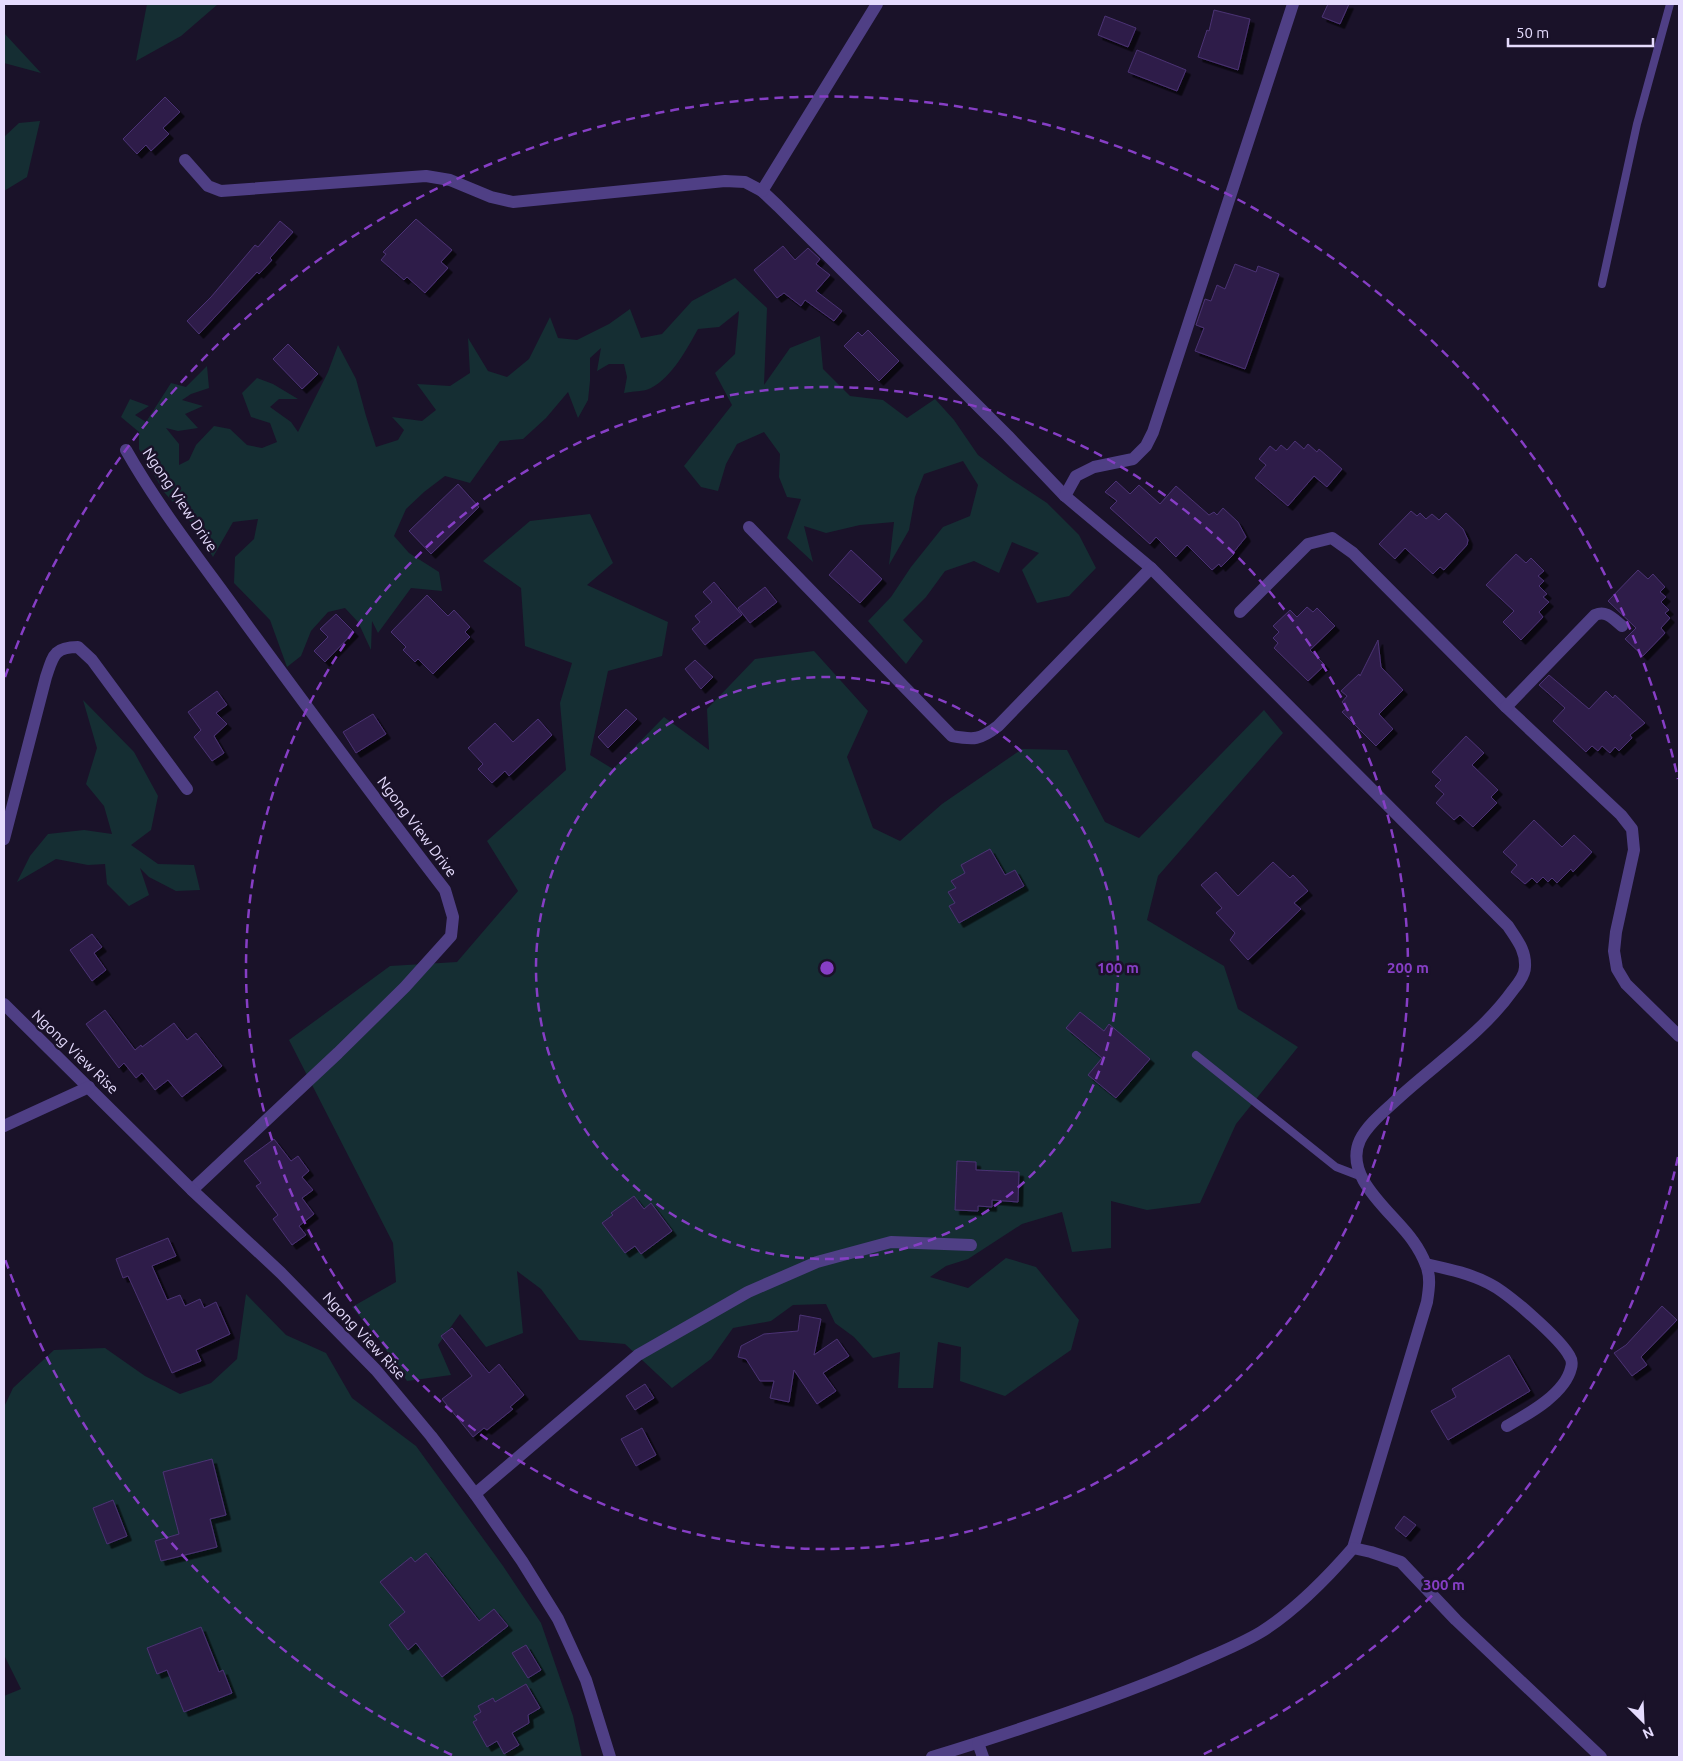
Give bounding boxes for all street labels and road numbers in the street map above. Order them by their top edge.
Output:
street label: Ngong View Drive [139,445,221,555]
street label: Ngong View Drive [374,773,461,880]
street label: Ngong View Rise [29,1006,122,1097]
street label: Ngong View Rise [319,1288,409,1383]

